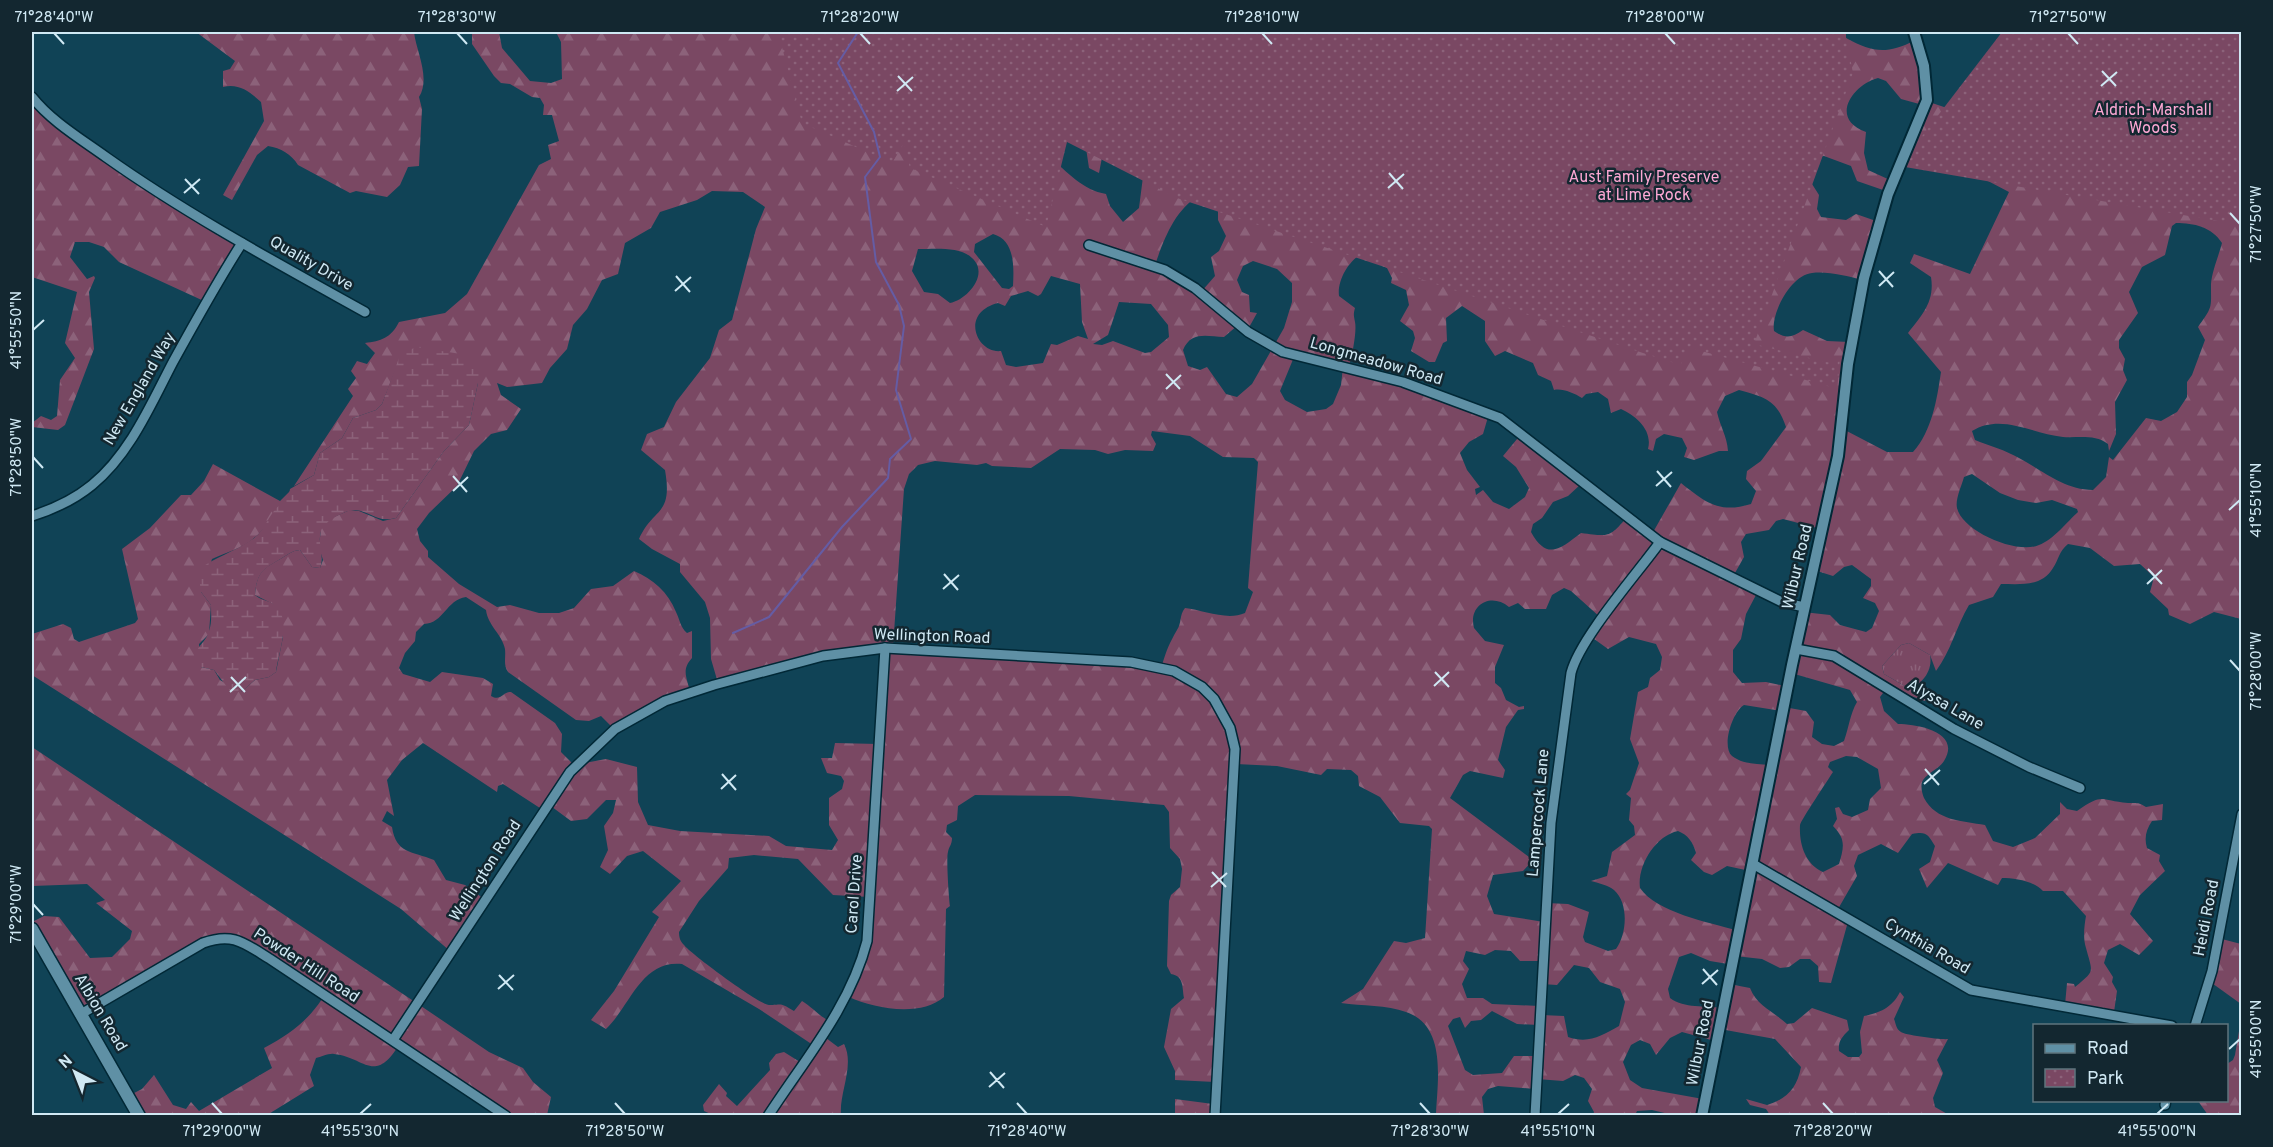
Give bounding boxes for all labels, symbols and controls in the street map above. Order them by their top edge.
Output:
text: 71°28'40"W [15,9,93,28]
text: 71°28'30"W [418,9,496,28]
text: 71°28'20"W [821,9,899,28]
text: 71°28'10"W [1224,9,1300,28]
text: 71°28'00"W [1625,9,1705,28]
text: 71°27'50"W [2029,9,2107,28]
park label: Aldrich-Marshall Woods [2094,101,2212,139]
park label: Aust Family Preserve at Lime Rock [1569,168,1719,206]
text: 71°27'50"W [2248,185,2267,263]
street label: Quality Drive [266,232,356,296]
text: 41°55'50"N [8,291,27,369]
street label: New England Way [100,329,180,449]
street label: Longmeadow Road [1307,333,1445,391]
text: 71°28'50"W [8,418,27,496]
text: 41°55'10"N [2248,463,2267,537]
street label: Wilbur Road [1778,522,1818,612]
street label: Wellington Road [873,625,991,649]
text: 71°28'00"W [2248,631,2267,711]
street label: Alyssa Lane [1903,675,1987,735]
street label: Lampercock Lane [1523,748,1555,878]
street label: Wellington Road [446,816,526,926]
street label: Carol Drive [842,854,868,934]
text: 71°29'00"W [8,865,27,943]
street label: Heidi Road [2190,878,2224,958]
street label: Cynthia Road [1881,914,1973,980]
street label: Powder Hill Road [249,924,363,1008]
street label: Albion Road [69,971,131,1055]
street label: Wilbur Road [1683,998,1719,1088]
text: 41°55'00"N [2248,1000,2267,1078]
legend [2033,1024,2228,1102]
text: Road [2087,1038,2129,1061]
north arrow [45,1042,105,1102]
text: N [55,1051,77,1074]
text: Park [2087,1068,2124,1091]
text: 71°29'00"W [183,1123,261,1142]
text: 41°55'30"N [321,1123,399,1142]
text: 71°28'50"W [586,1123,664,1142]
text: 71°28'40"W [988,1123,1066,1142]
text: 71°28'30"W [1391,1123,1469,1142]
text: 41°55'10"N [1521,1123,1595,1142]
text: 71°28'20"W [1794,1123,1872,1142]
text: 41°55'00"N [2118,1123,2196,1142]

